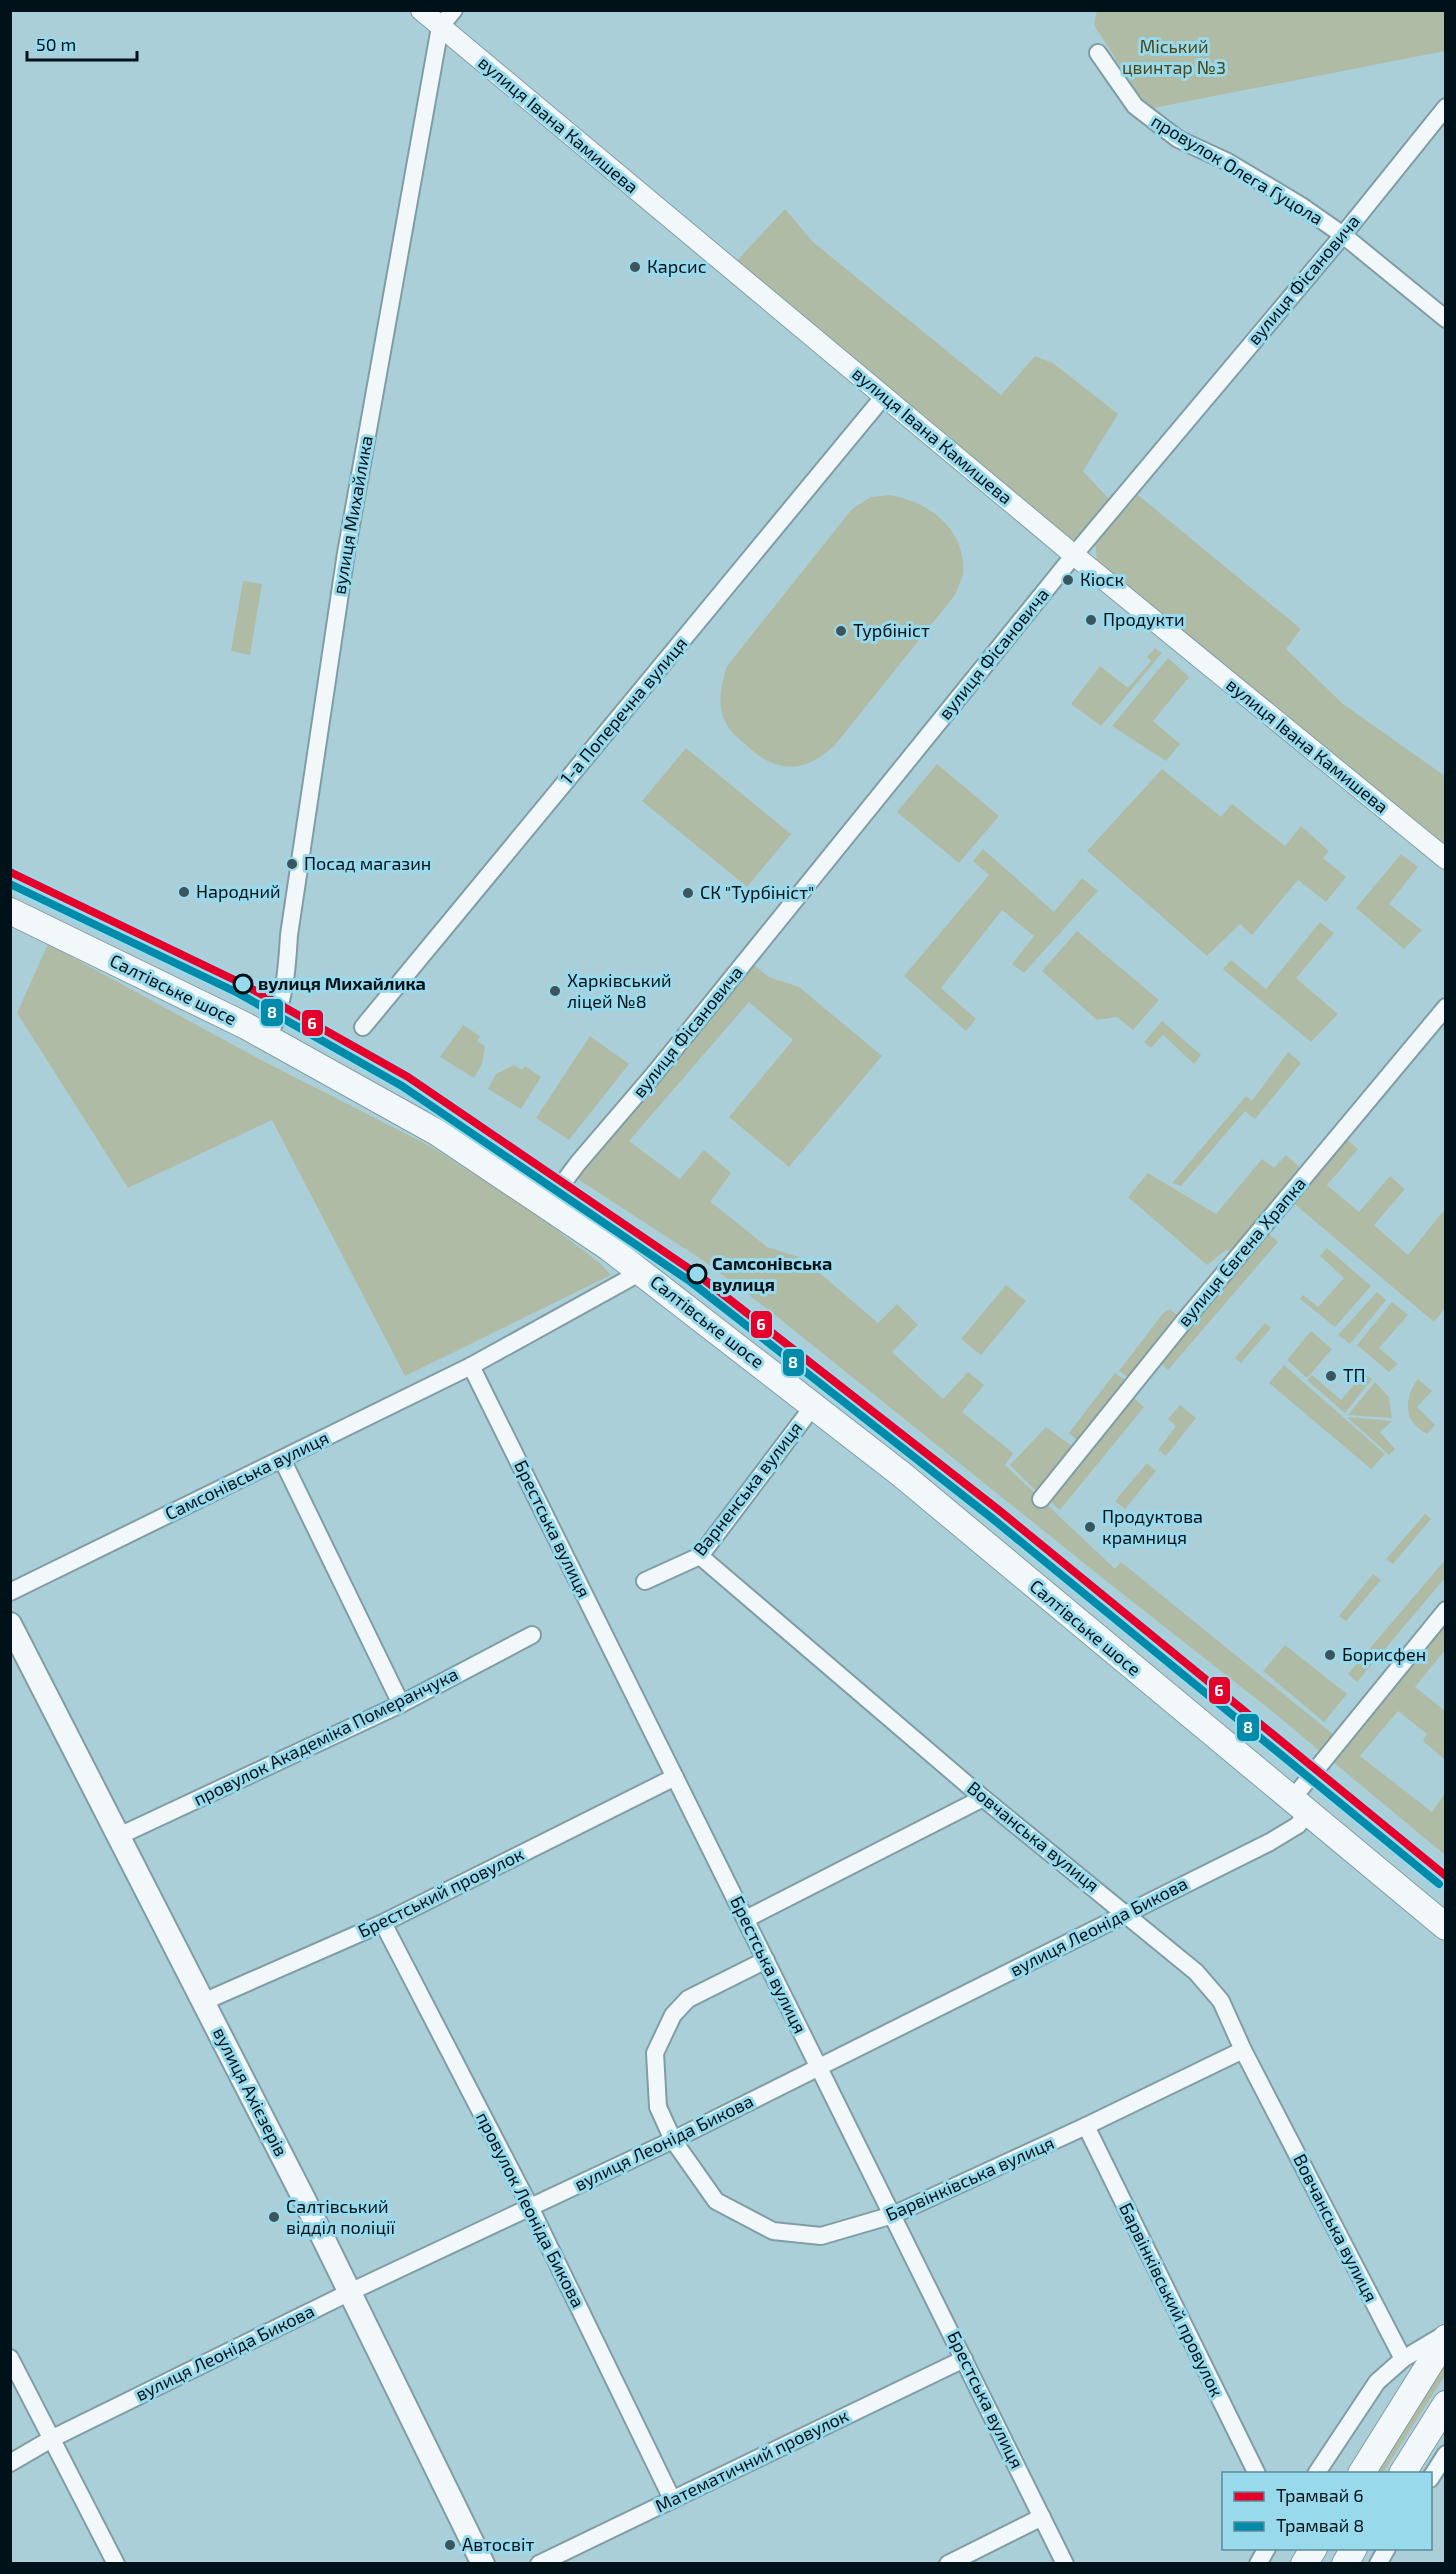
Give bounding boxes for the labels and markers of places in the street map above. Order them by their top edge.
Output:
place label: Карсис [647,255,707,277]
marker: Карсис [628,260,642,274]
place label: Кіоск [1080,568,1124,590]
marker: Кіоск [1061,573,1075,587]
place label: Продукти [1103,608,1185,630]
marker: Продукти [1084,613,1098,627]
place label: Турбініст [853,619,930,641]
marker: Турбініст [834,624,848,638]
place label: Посад магазин [304,852,431,874]
marker: Посад магазин [285,857,299,871]
place label: Народний [196,880,281,902]
place label: СК "Турбініст" [700,881,814,903]
marker: Народний [177,885,191,899]
marker: СК "Турбініст" [681,886,695,900]
place label: Харківський ліцей №8 [567,969,672,1012]
place label: вулиця Михайлика [258,972,426,994]
marker: вулиця Михайлика [233,974,253,994]
marker: Харківський ліцей №8 [548,984,562,998]
place label: Самсонівська вулиця [712,1252,832,1295]
marker: Самсонівська вулиця [687,1264,707,1284]
place label: ТП [1343,1364,1366,1386]
marker: ТП [1324,1369,1338,1383]
place label: Продуктова крамниця [1102,1505,1203,1548]
marker: Продуктова крамниця [1083,1520,1097,1534]
place label: Борисфен [1342,1643,1426,1665]
marker: Борисфен [1323,1648,1337,1662]
place label: Салтівський відділ поліції [286,2195,396,2238]
marker: Салтівський відділ поліції [267,2210,281,2224]
place label: Автосвіт [462,2533,534,2555]
marker: Автосвіт [443,2538,457,2552]

